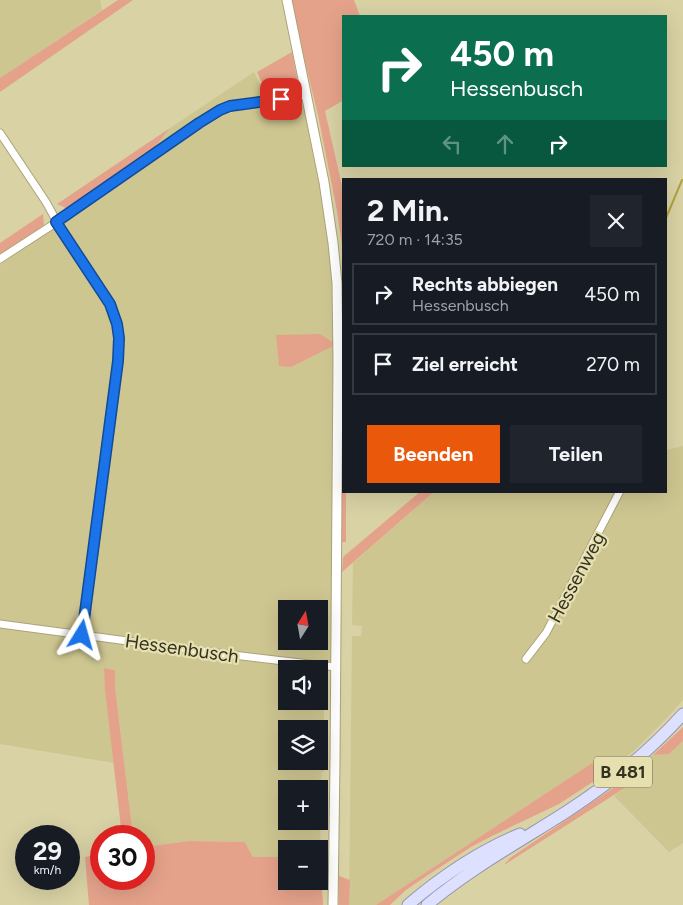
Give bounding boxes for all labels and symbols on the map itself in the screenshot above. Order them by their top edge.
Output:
pin [260,78,302,120]
street label: Hessenweg [543,528,610,627]
north arrow [278,600,328,650]
position arrow [55,608,107,660]
street label: Hessenbusch [123,629,240,668]
road number: B 481 [594,756,652,788]
speed limit sign: 30 [90,825,155,890]

